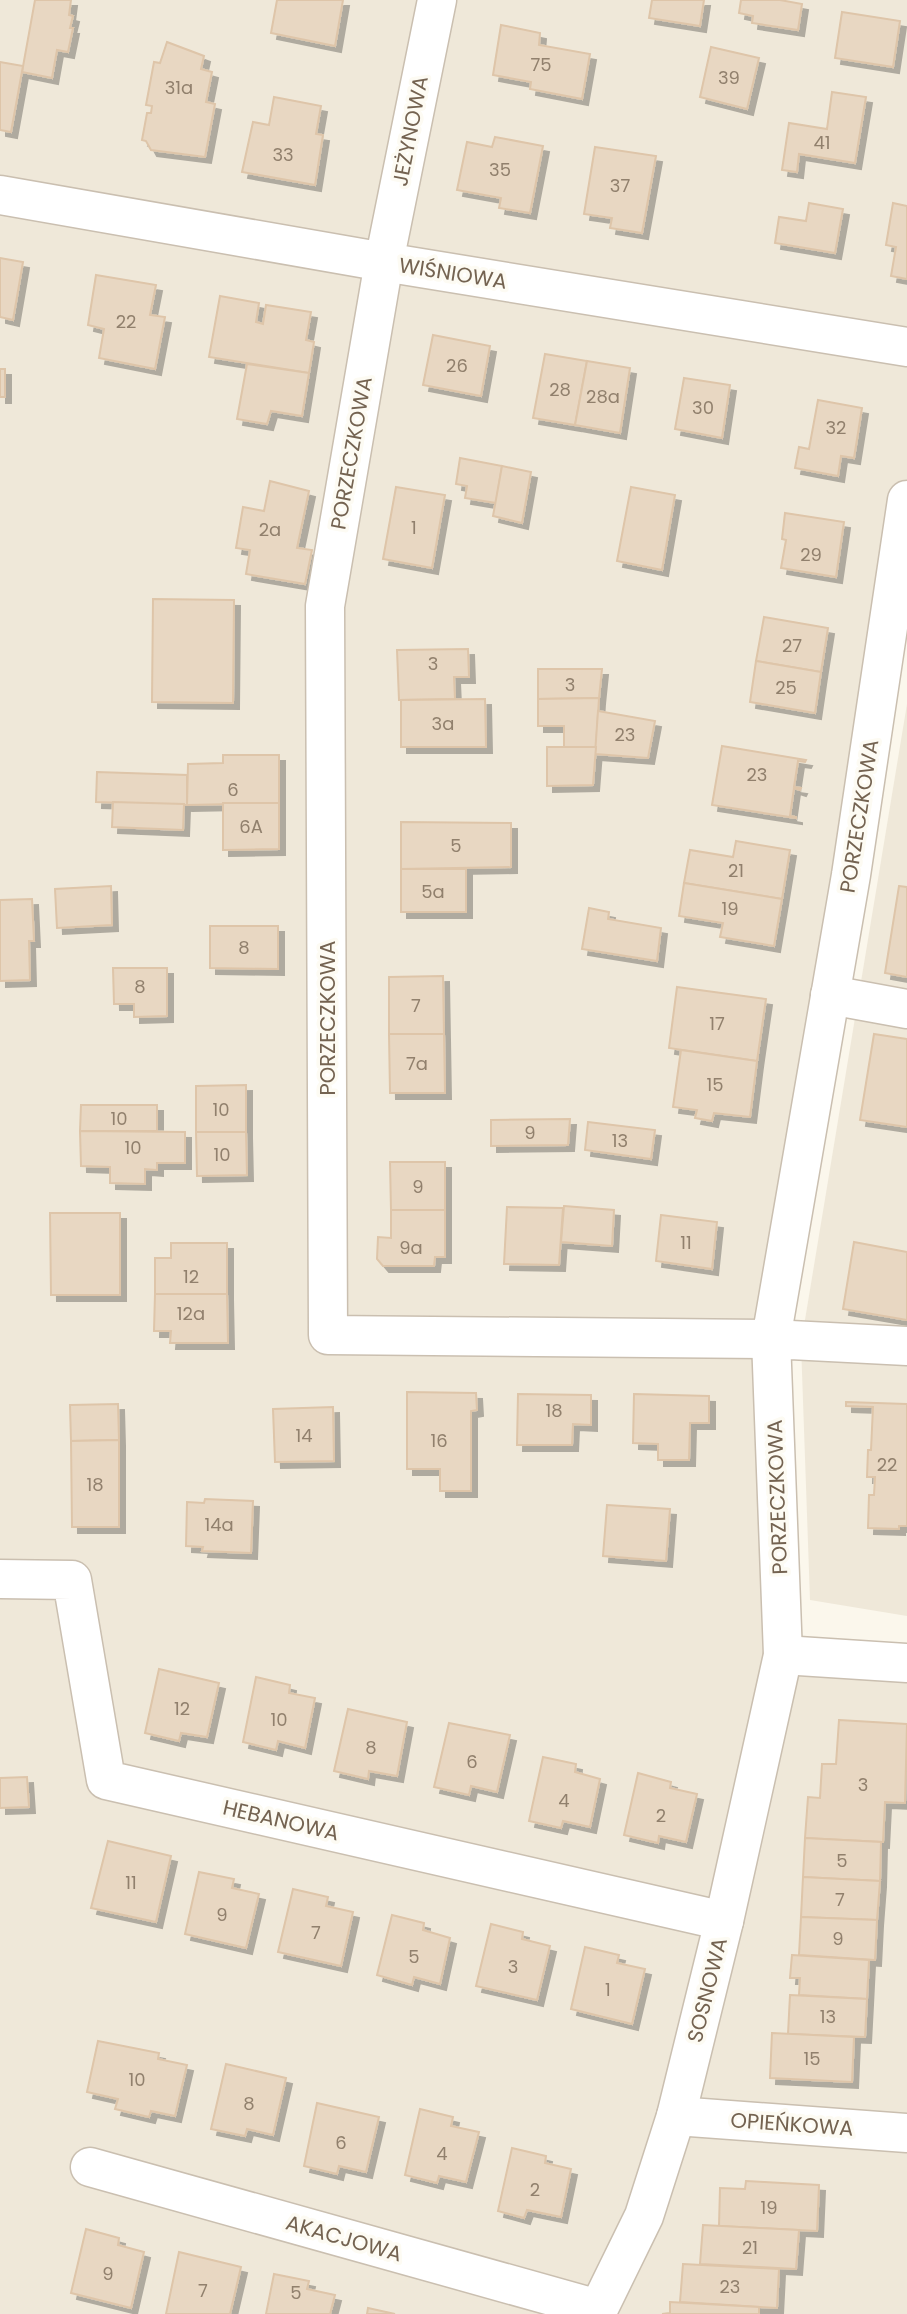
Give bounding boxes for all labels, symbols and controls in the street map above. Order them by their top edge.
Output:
house number: 75 [530,52,552,77]
house number: 39 [718,65,740,90]
street label: JEŻYNOWA [385,74,435,188]
house number: 31a [165,75,193,100]
house number: 41 [813,130,831,155]
house number: 33 [272,142,294,167]
house number: 35 [489,157,511,182]
house number: 37 [610,173,630,198]
street label: WIŚNIOWA [397,250,509,296]
house number: 22 [116,309,136,334]
house number: 26 [446,353,468,378]
street label: PORZECZKOWA [323,374,379,532]
house number: 28 [549,377,571,402]
house number: 28a [586,384,620,409]
house number: 30 [692,395,714,420]
house number: 32 [826,415,846,440]
house number: 1 [411,515,417,540]
house number: 2a [259,517,281,542]
house number: 29 [800,542,822,567]
house number: 27 [782,633,802,658]
house number: 3 [428,651,438,676]
house number: 3 [565,672,575,697]
house number: 25 [775,675,797,700]
house number: 3a [432,711,454,736]
house number: 23 [615,722,635,747]
street label: PORZECZKOWA [833,737,885,895]
house number: 23 [747,762,767,787]
house number: 6 [227,777,239,802]
house number: 6A [239,814,263,839]
house number: 5 [450,833,462,858]
house number: 21 [728,858,744,883]
house number: 5a [421,879,445,904]
house number: 19 [721,896,739,921]
house number: 8 [238,935,250,960]
street label: PORZECZKOWA [313,941,342,1095]
house number: 8 [134,974,146,999]
house number: 7 [411,993,421,1018]
house number: 17 [709,1011,725,1036]
house number: 7a [406,1051,428,1076]
house number: 15 [706,1072,724,1097]
house number: 10 [212,1097,230,1122]
house number: 10 [110,1106,128,1131]
house number: 9 [524,1120,536,1145]
house number: 13 [612,1128,628,1153]
house number: 10 [124,1135,142,1160]
house number: 10 [213,1142,231,1167]
house number: 9 [412,1174,424,1199]
house number: 11 [680,1230,692,1255]
house number: 9a [399,1235,423,1260]
house number: 12 [183,1264,199,1289]
house number: 12a [177,1301,205,1326]
house number: 18 [545,1398,563,1423]
street label: PORZECZKOWA [760,1419,794,1575]
house number: 14 [295,1423,313,1448]
house number: 16 [430,1428,448,1453]
house number: 22 [877,1452,897,1477]
house number: 18 [86,1472,104,1497]
house number: 14a [204,1512,234,1537]
house number: 12 [174,1696,190,1721]
house number: 10 [270,1707,288,1732]
house number: 8 [365,1735,377,1760]
house number: 6 [466,1749,478,1774]
house number: 3 [858,1772,868,1797]
house number: 4 [558,1788,570,1813]
street label: HEBANOWA [220,1793,342,1847]
house number: 2 [656,1803,666,1828]
house number: 5 [836,1848,848,1873]
house number: 11 [125,1870,137,1895]
house number: 7 [835,1887,845,1912]
house number: 9 [216,1902,228,1927]
house number: 7 [311,1920,321,1945]
house number: 9 [832,1926,844,1951]
street label: SOSNOWA [680,1935,734,2045]
house number: 5 [408,1944,420,1969]
house number: 3 [508,1954,518,1979]
house number: 1 [605,1977,611,2002]
house number: 13 [820,2004,836,2029]
house number: 15 [803,2046,821,2071]
house number: 10 [128,2067,146,2092]
house number: 8 [243,2091,255,2116]
street label: OPIEŃKOWA [730,2105,854,2143]
house number: 6 [335,2130,347,2155]
house number: 4 [436,2141,448,2166]
house number: 2 [530,2177,540,2202]
house number: 19 [760,2195,778,2220]
street label: AKACJOWA [283,2208,405,2268]
house number: 21 [742,2235,758,2260]
house number: 9 [102,2261,114,2286]
house number: 23 [720,2274,740,2299]
house number: 7 [198,2278,208,2303]
house number: 5 [290,2280,302,2305]

